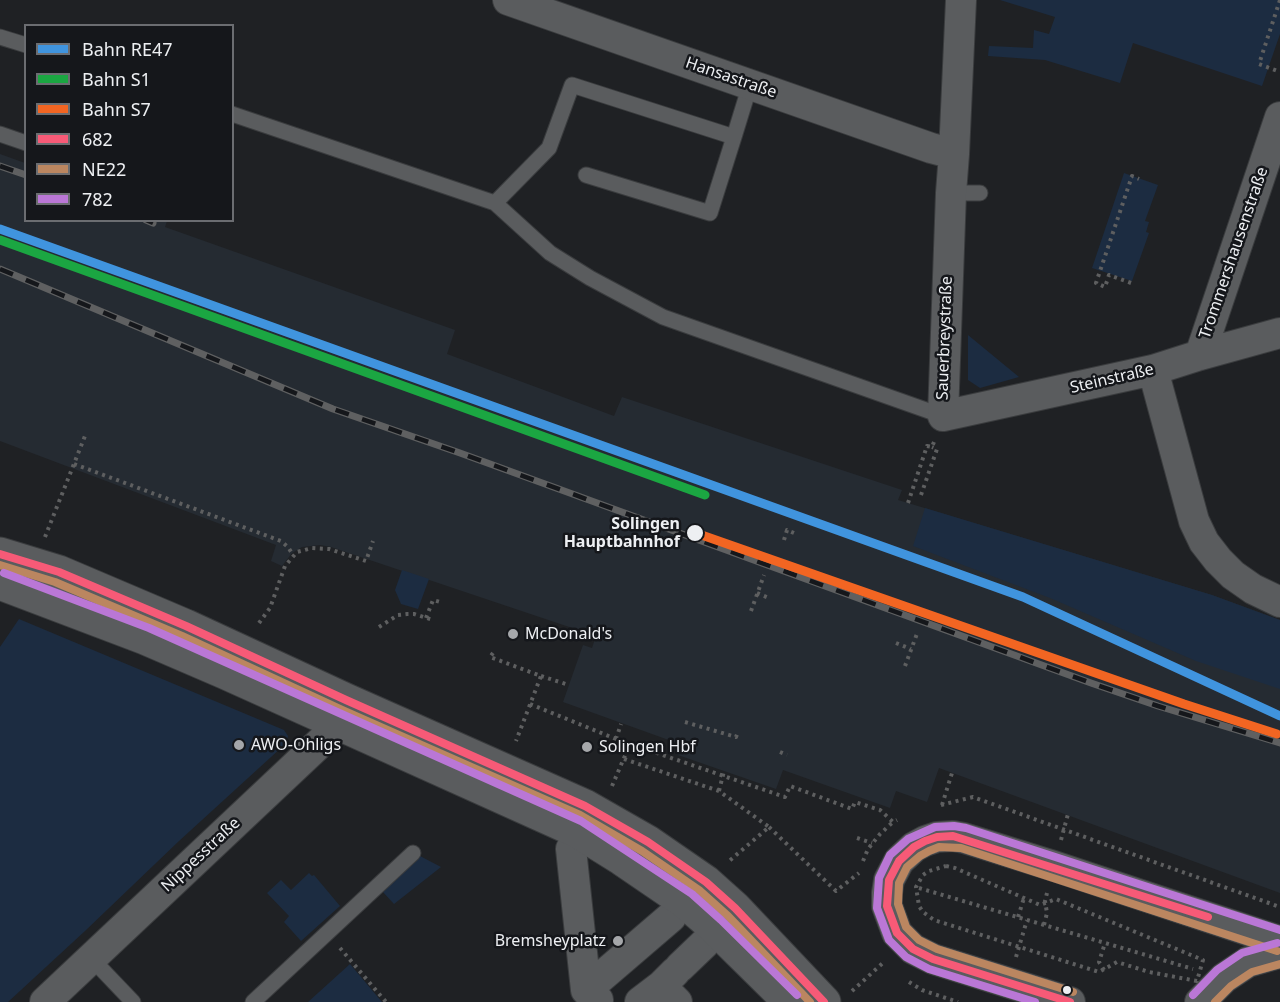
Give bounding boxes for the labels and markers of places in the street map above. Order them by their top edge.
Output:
place label: Solingen Hauptbahnhof [564,514,680,552]
marker: Solingen Hauptbahnhof [685,523,705,543]
place label: McDonald's [525,624,612,644]
marker: McDonald's [506,627,520,641]
place label: AWO-Ohligs [251,735,341,755]
place label: Solingen Hbf [599,737,696,757]
marker: AWO-Ohligs [232,738,246,752]
marker: Solingen Hbf [580,740,594,754]
place label: Bremsheyplatz [495,931,606,951]
marker: Bremsheyplatz [611,934,625,948]
unlabelled marker [1061,984,1073,996]

